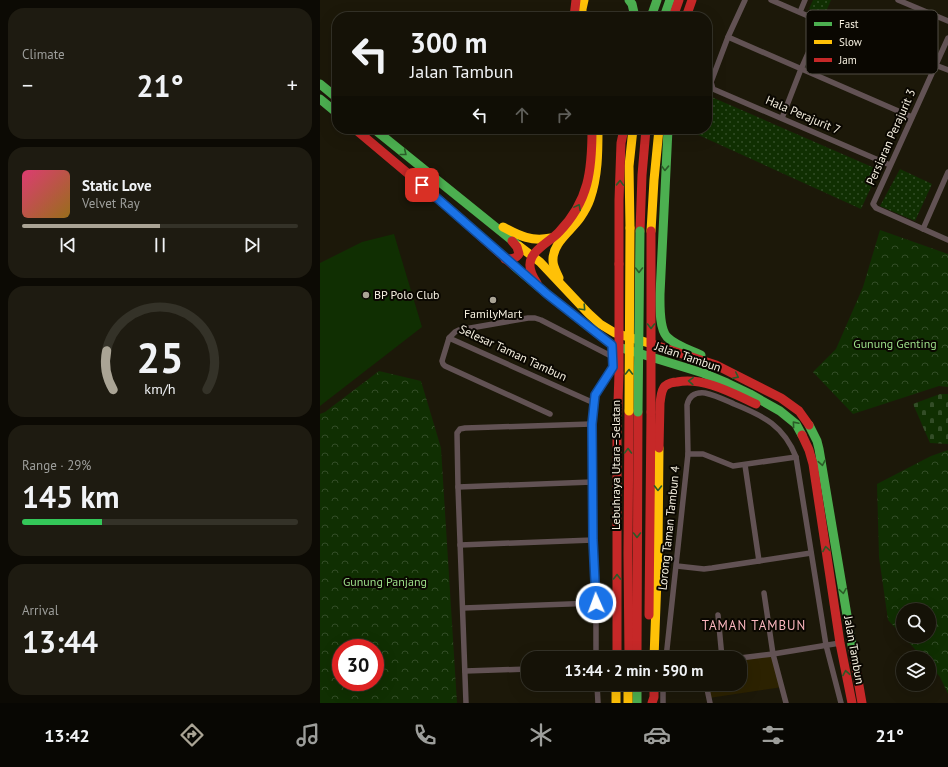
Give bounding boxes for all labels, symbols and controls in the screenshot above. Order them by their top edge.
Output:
legend [806,10,938,74]
text: Fast [839,17,859,31]
text: 300 m [410,24,487,61]
icon: left [344,28,396,80]
text: Slow [839,35,862,49]
text: Climate [22,46,65,63]
text: Jam [838,53,857,67]
text: Jalan Tambun [410,60,513,83]
text: 21° [136,66,184,105]
text: − [22,71,33,99]
text: + [287,71,298,99]
street label: Persiaran Perajurit 3 [863,86,918,187]
street label: Hala Perajurit 7 [764,92,843,137]
icon: left [469,104,491,126]
icon: ahead [511,104,533,126]
icon: right [553,104,575,126]
one-way arrow [400,149,407,156]
one-way arrow [661,165,670,171]
pin [405,168,439,202]
icon: arrive [411,174,433,196]
text: Static Love [82,176,152,195]
one-way arrow [615,180,624,186]
text: Velvet Ray [82,195,140,212]
one-way arrow [573,203,580,211]
icon: previous [57,234,79,256]
icon: pause [149,234,171,256]
icon: next [241,234,263,256]
one-way arrow [635,267,643,273]
place label: BP Polo Club [374,287,440,302]
marker: BP Polo Club [361,290,371,300]
marker: FamilyMart [488,295,498,305]
one-way arrow [578,303,586,311]
place label: FamilyMart [464,306,522,321]
street label: Selesar Taman Tambun [457,321,569,384]
one-way arrow [647,323,655,329]
text: 25 [136,330,184,383]
park label: Gunung Genting [853,336,937,351]
street label: Jalan Tambun [652,338,723,375]
one-way arrow [625,369,633,375]
one-way arrow [732,371,739,378]
one-way arrow [688,377,694,385]
text: km/h [144,378,176,397]
street label: Lebuhraya Utara–Selatan [608,400,623,530]
one-way arrow [793,421,800,429]
one-way arrow [624,448,632,454]
text: Range · 29% [22,457,91,474]
one-way arrow [817,460,826,466]
street label: Lorong Taman Tambun 4 [655,465,683,591]
text: 145 km [22,477,120,516]
one-way arrow [654,485,663,491]
one-way arrow [633,532,641,538]
one-way arrow [822,546,830,552]
park label: Gunung Panjang [343,574,427,589]
one-way arrow [613,574,621,580]
position arrow [575,582,617,624]
one-way arrow [838,588,847,594]
text: Arrival [22,602,58,619]
map controls [896,603,936,691]
button: search [896,603,936,643]
street label: Jalan Tambun [841,614,868,685]
district label: TAMAN TAMBUN [702,617,806,634]
text: 13:44 [22,622,98,661]
speed limit sign: 30 [332,639,384,691]
button: layers [896,651,936,691]
text: 13:44 · 2 min · 590 m [565,661,703,680]
one-way arrow [842,670,850,676]
icon: directions [178,721,206,749]
icon: music [294,721,322,749]
icon: phone [411,721,439,749]
icon: climate [527,721,555,749]
icon: car [643,721,671,749]
icon: filters [759,721,787,749]
text: 13:42 [44,724,90,747]
text: 21° [876,724,904,747]

